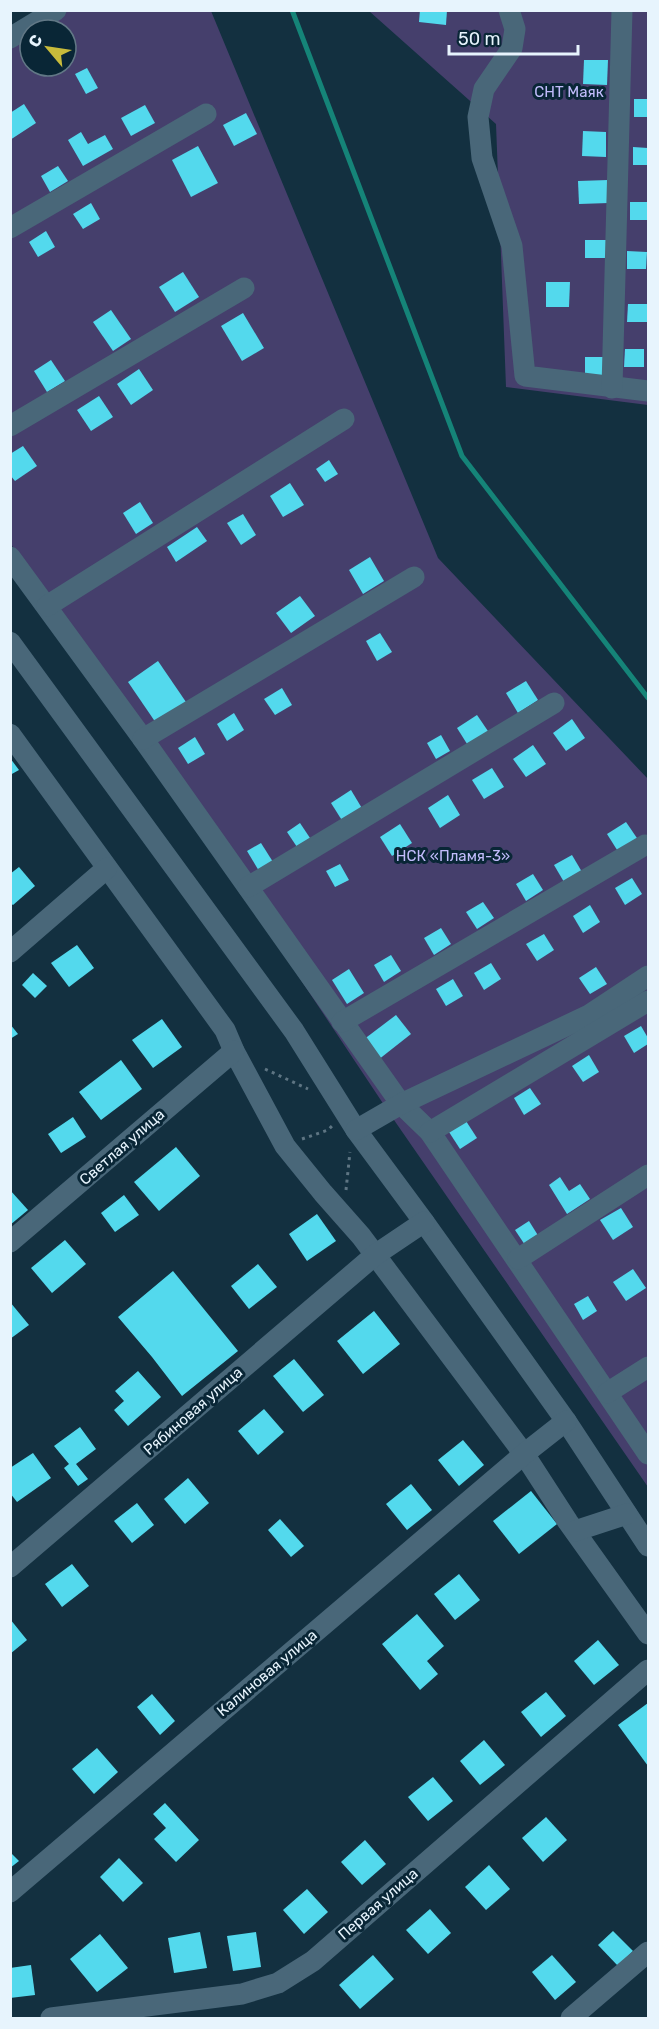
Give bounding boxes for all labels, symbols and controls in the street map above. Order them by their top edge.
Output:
north arrow [18,18,78,78]
scale bar [449,18,578,56]
text: 50 m [458,28,501,50]
text: С [24,31,46,50]
park label: СНТ Маяк [534,83,604,101]
park label: НСК «Пламя-3» [396,847,510,865]
street label: Светлая улица [76,1105,168,1189]
street label: Рябиновая улица [140,1363,246,1459]
street label: Калиновая улица [213,1626,321,1720]
street label: Первая улица [334,1864,422,1944]

